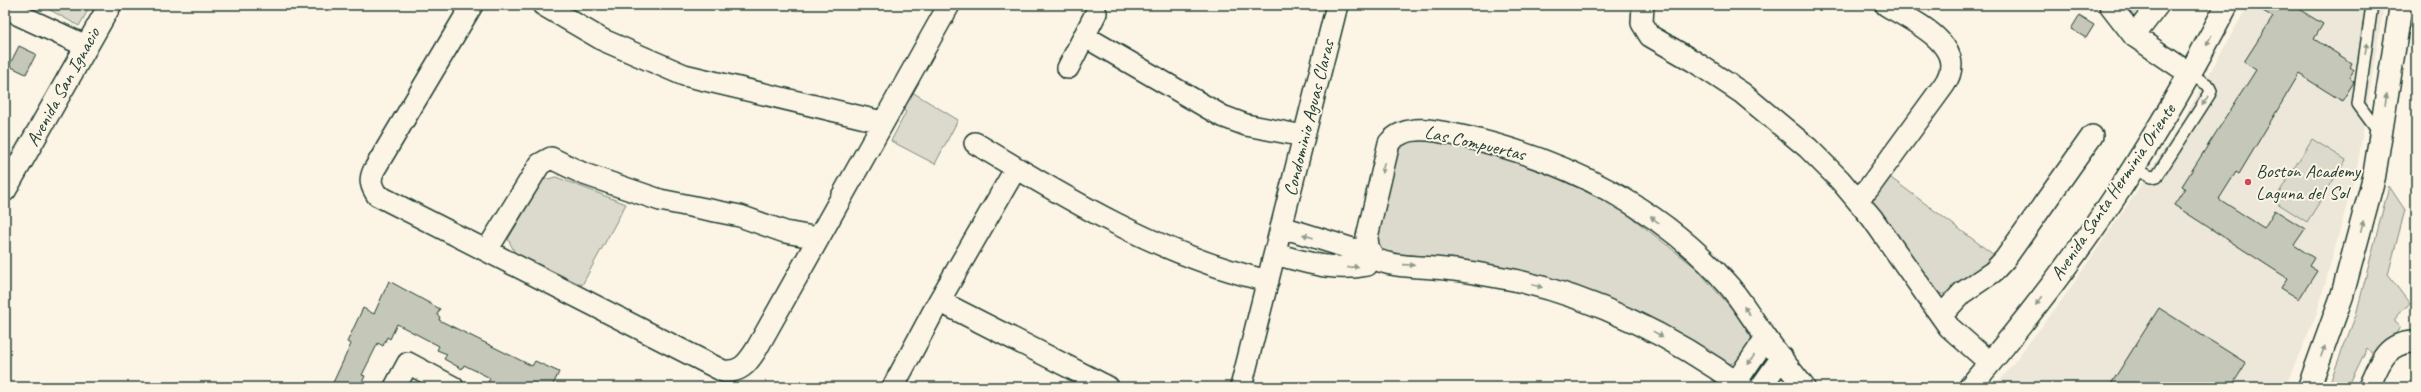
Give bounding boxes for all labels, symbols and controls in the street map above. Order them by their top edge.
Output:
street label: Avenida San Ignacio [21,22,106,150]
one-way arrow [2205,34,2212,45]
street label: Condominio Aguas Claras [1278,36,1340,198]
one-way arrow [2363,42,2369,54]
one-way arrow [2383,93,2389,105]
one-way arrow [2202,95,2209,107]
street label: Avenida Santa Herminia Oriente [2045,98,2182,285]
street label: Las Compuertas [1422,120,1529,167]
place label: Boston Academy Laguna del Sol [2256,159,2362,205]
one-way arrow [1380,162,1386,174]
marker: Boston Academy Laguna del Sol [2243,177,2253,187]
one-way arrow [1649,216,1660,224]
one-way arrow [2359,220,2365,233]
one-way arrow [1302,233,1314,239]
one-way arrow [1403,262,1415,269]
one-way arrow [1347,264,1359,270]
one-way arrow [1532,283,1544,289]
one-way arrow [2035,295,2043,306]
one-way arrow [1743,305,1751,316]
one-way arrow [1652,331,1664,338]
one-way arrow [2321,344,2327,356]
one-way arrow [1747,354,1755,365]

